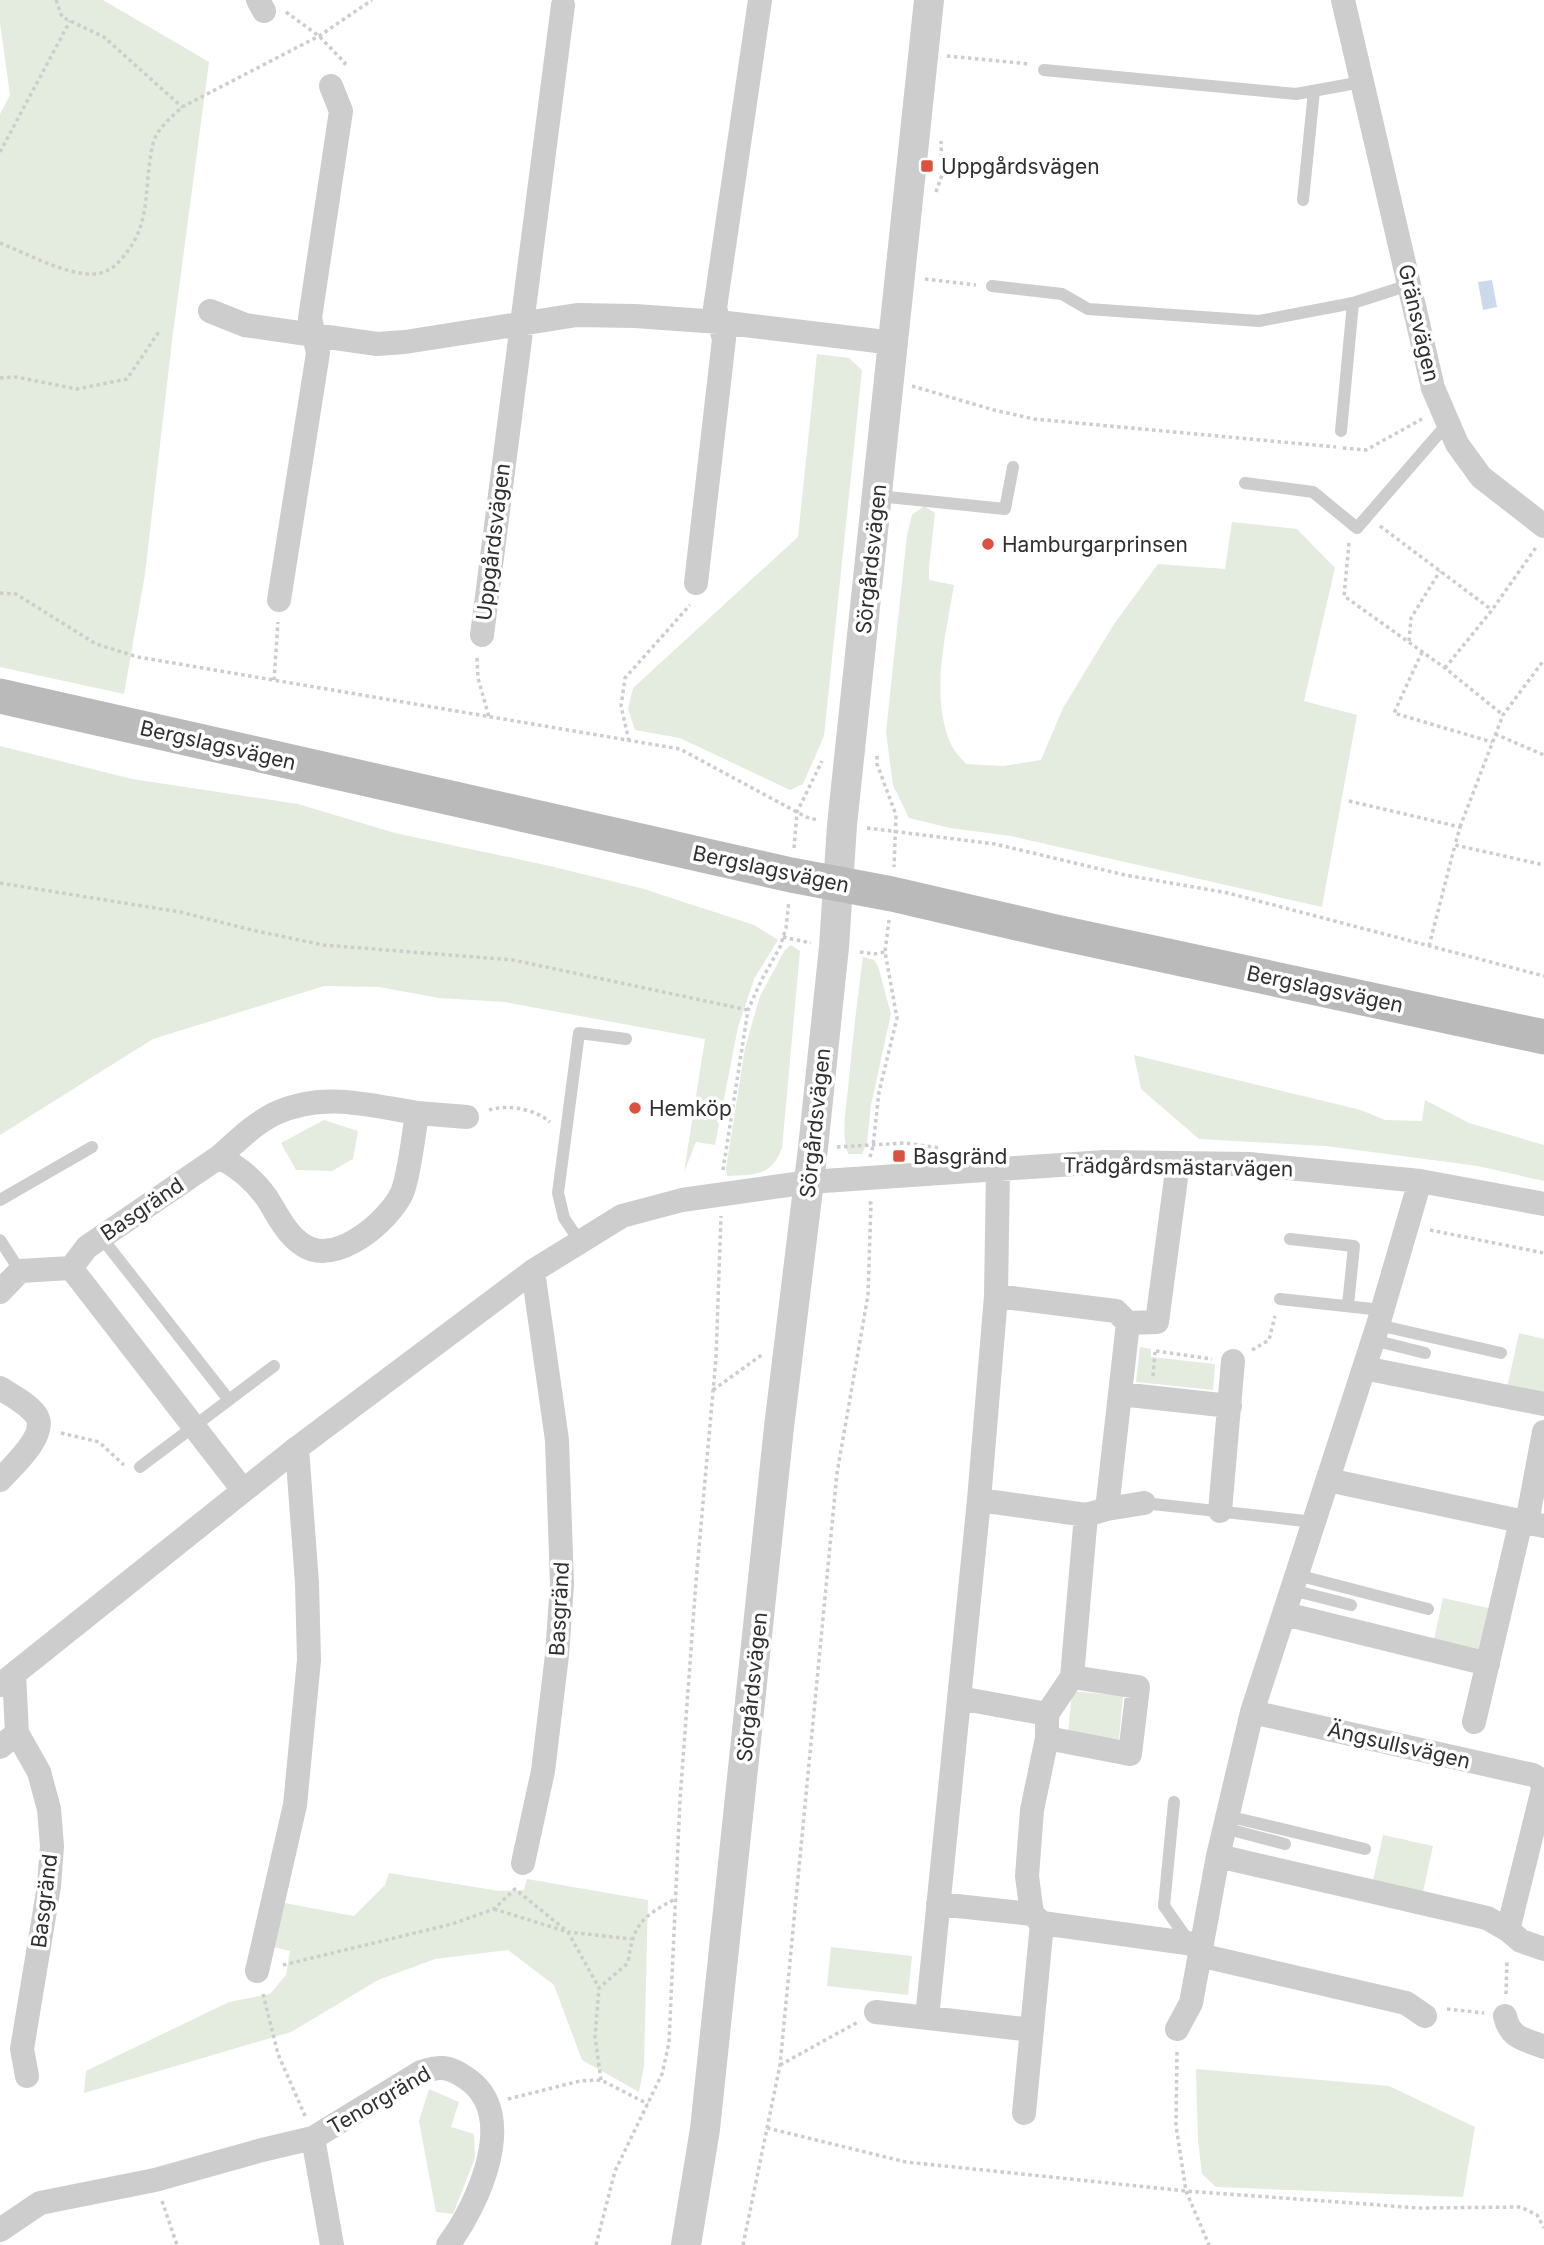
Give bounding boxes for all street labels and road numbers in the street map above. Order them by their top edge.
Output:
street label: Gränsvägen [1393,262,1445,384]
street label: Uppgårdsvägen [471,462,515,622]
street label: Sörgårdsvägen [851,483,891,635]
street label: Bergslagsvägen [138,715,298,775]
street label: Bergslagsvägen [690,840,852,898]
street label: Bergslagsvägen [1244,960,1406,1018]
street label: Sörgårdsvägen [795,1047,835,1199]
street label: Trädgårdsmästarvägen [1063,1152,1293,1182]
street label: Basgränd [96,1172,188,1246]
street label: Basgränd [544,1561,574,1657]
street label: Sörgårdsvägen [732,1611,772,1763]
street label: Ängsullsvägen [1325,1715,1473,1774]
street label: Basgränd [26,1853,62,1949]
street label: Tenorgränd [323,2061,435,2139]

